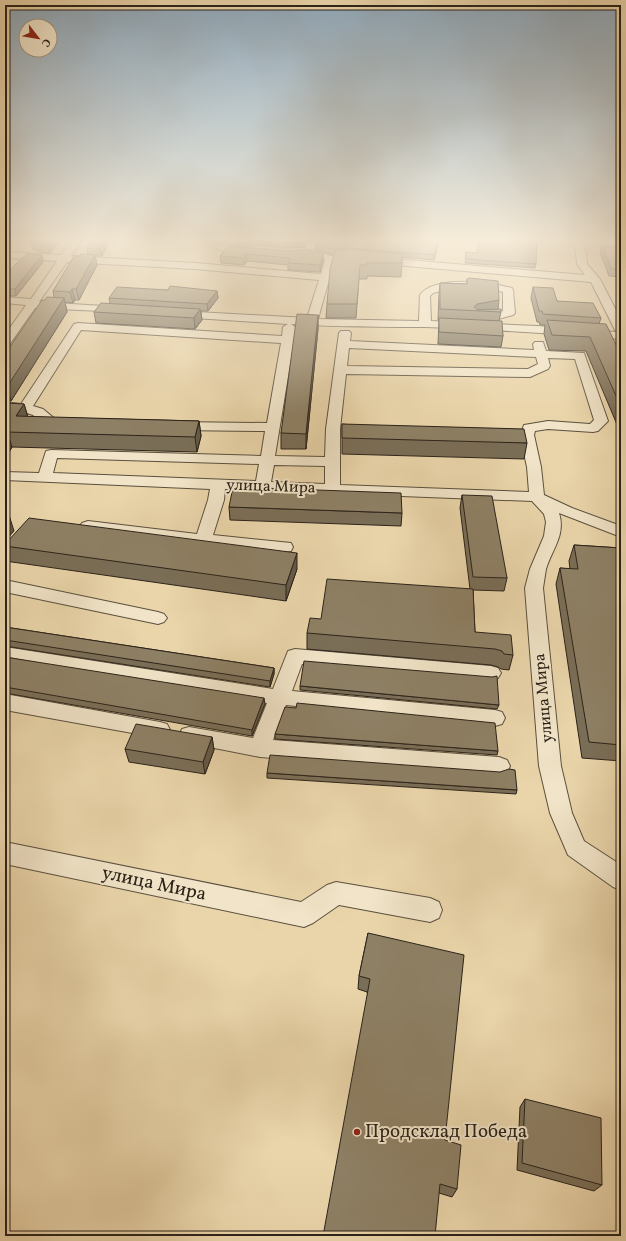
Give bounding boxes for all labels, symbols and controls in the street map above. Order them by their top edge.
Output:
north arrow [18,18,58,58]
text: С [37,35,54,49]
street label: улица Мира [226,474,316,500]
street label: улица Мира [529,652,559,744]
street label: улица Мира [99,860,209,908]
place label: Продсклад Победа [365,1119,527,1145]
marker: Продсклад Победа [352,1127,362,1137]

